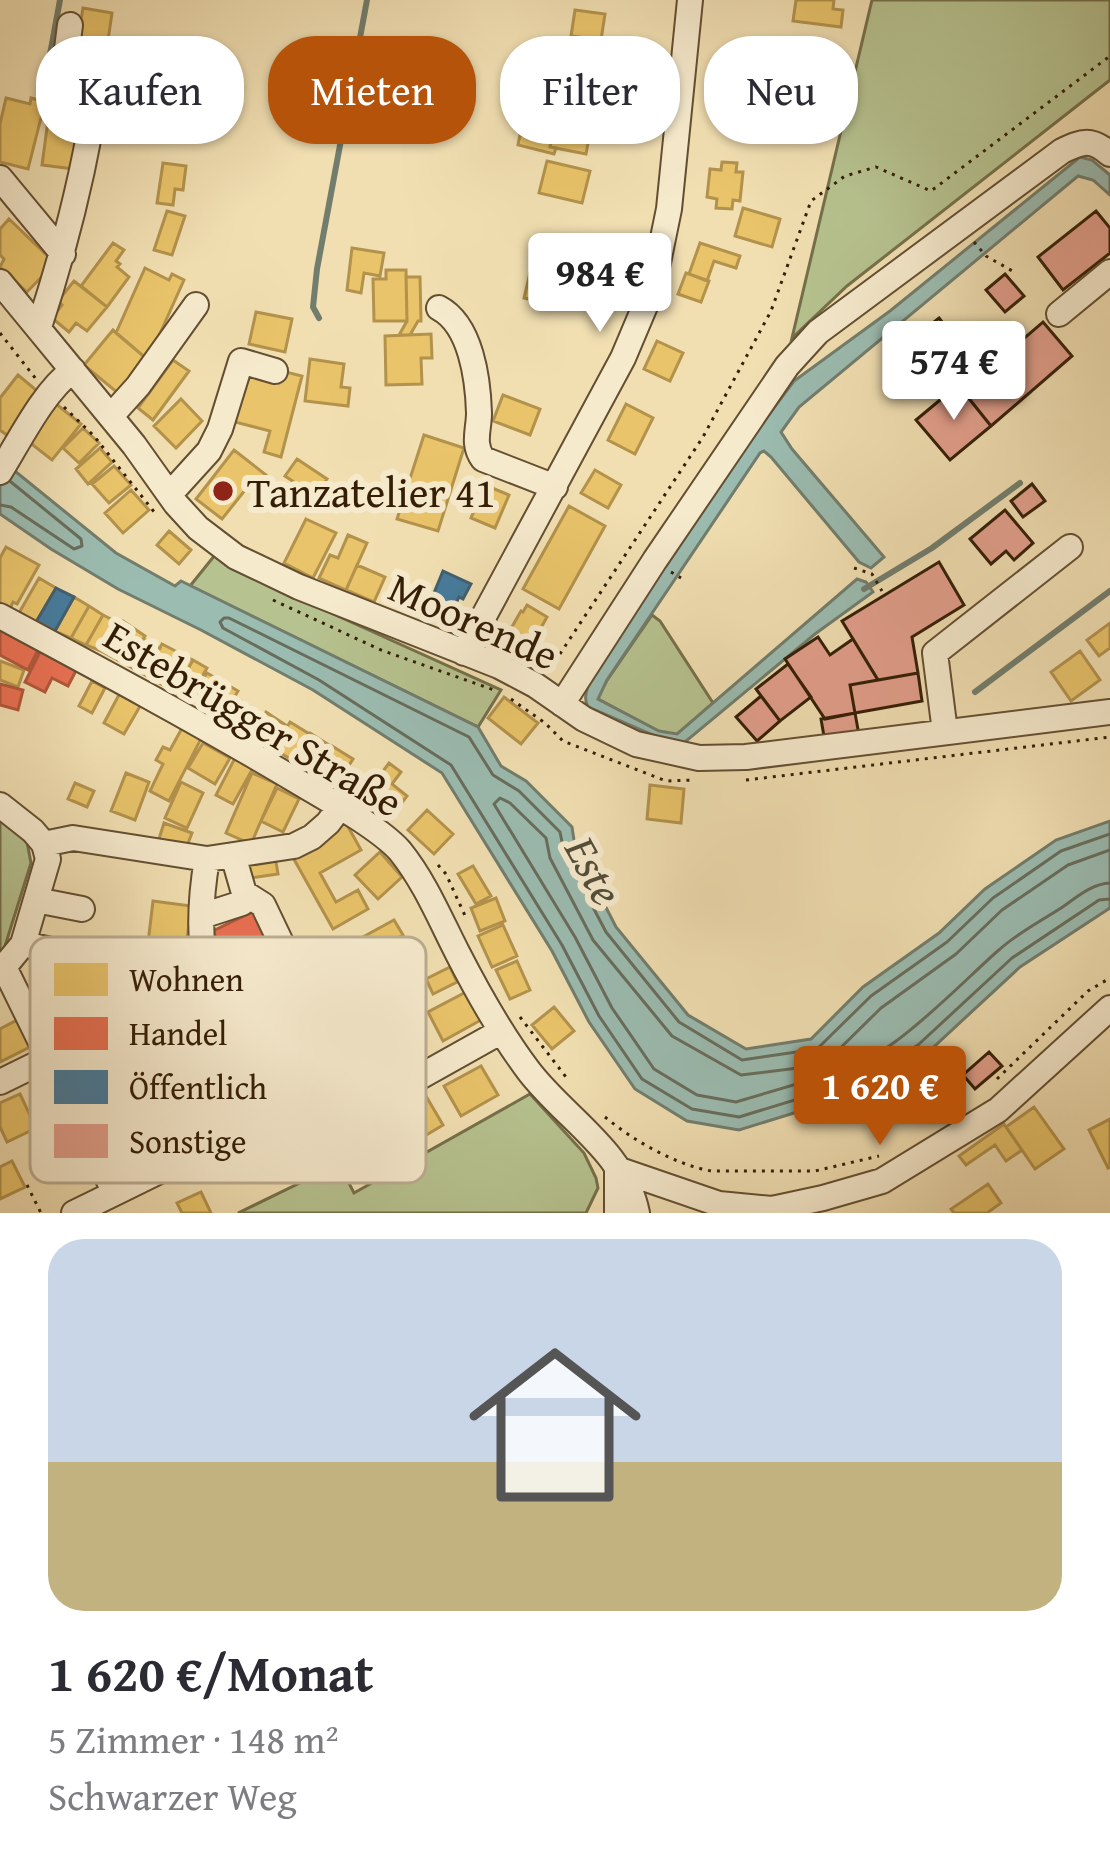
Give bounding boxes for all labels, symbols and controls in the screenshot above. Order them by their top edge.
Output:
chip: Kaufen [36,36,244,144]
chip: Mieten [268,36,476,144]
chip: Filter [500,36,680,144]
chip: Neu [704,36,858,144]
pin: 984 € [516,233,684,335]
text: 984 € [555,243,645,300]
pin: 574 € [870,321,1038,423]
text: 574 € [909,331,999,388]
place label: Tanzatelier 41 [247,461,495,522]
marker: Tanzatelier 41 [210,478,236,504]
street label: Moorende [380,556,568,684]
street label: Estebrügger Straße [93,605,415,831]
water label: Este [549,823,640,916]
legend [30,937,426,1183]
text: Wohnen [129,955,244,1003]
text: Handel [129,1009,227,1057]
pin: 1 620 € [769,1046,991,1148]
text: 1 620 € [821,1056,939,1113]
text: Öffentlich [129,1063,268,1111]
text: Sonstige [129,1117,246,1165]
icon: home [447,1317,663,1533]
text: 1 620 €/Monat [48,1635,374,1710]
text: 5 Zimmer · 148 m² [48,1710,339,1767]
text: Schwarzer Weg [48,1767,297,1824]

